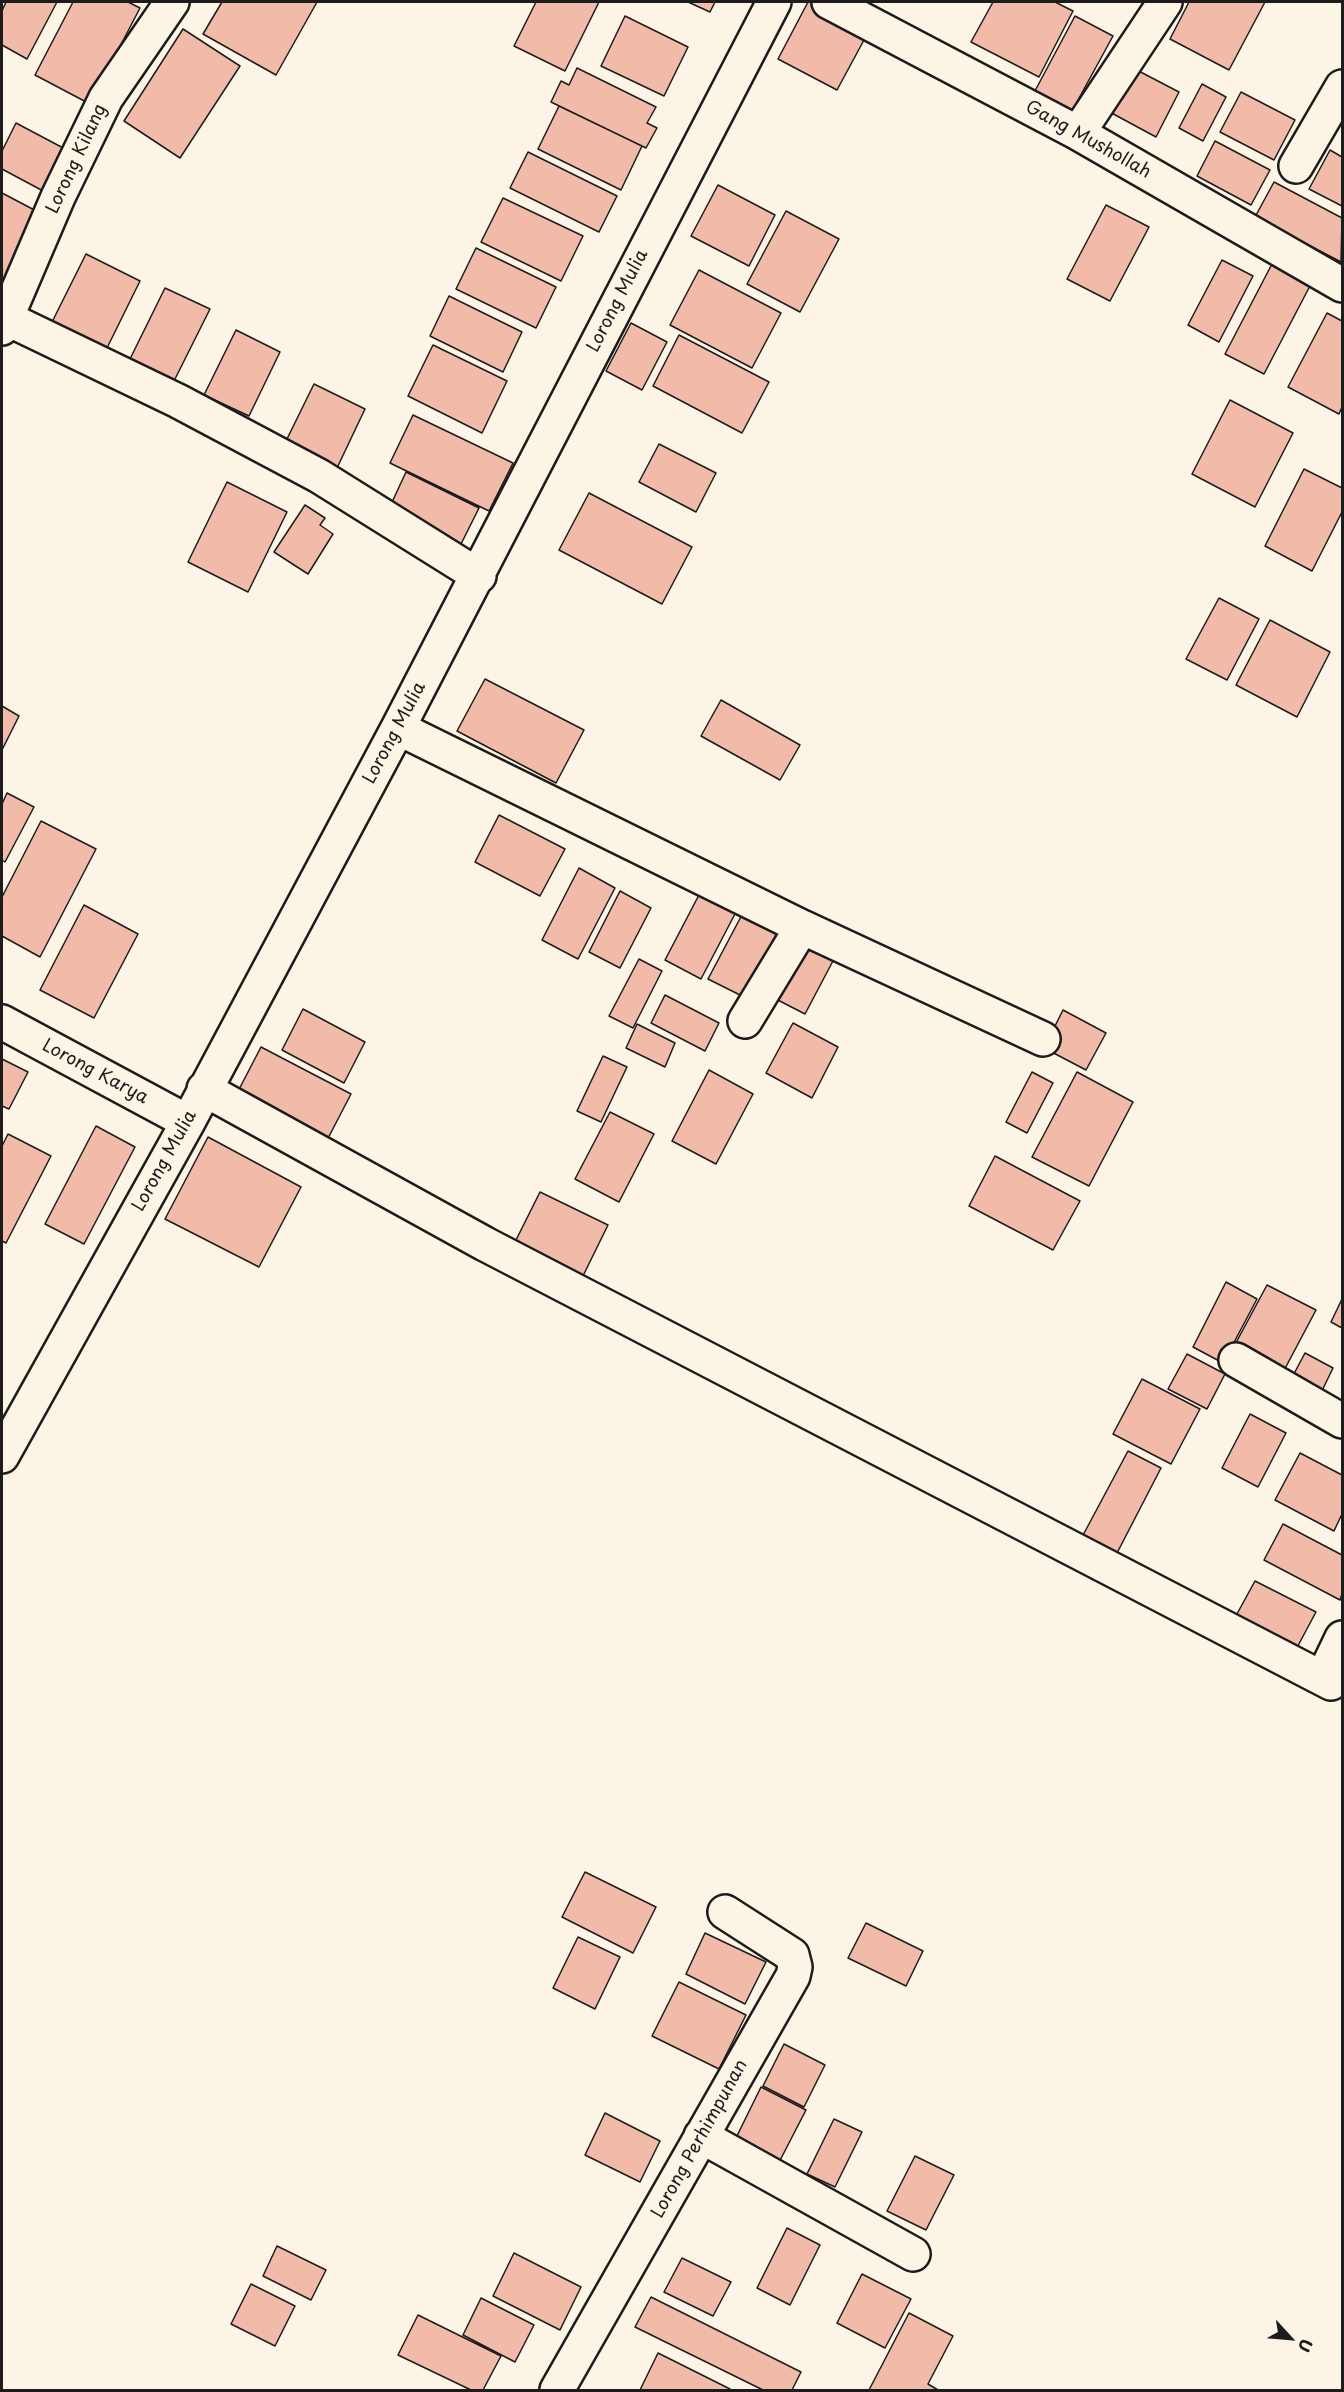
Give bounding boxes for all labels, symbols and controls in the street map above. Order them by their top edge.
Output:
street label: Gang Mushollah [1021,97,1155,183]
street label: Lorong Kilang [42,101,112,217]
street label: Lorong Mulia [583,246,653,356]
street label: Lorong Mulia [359,678,431,788]
street label: Lorong Karya [38,1035,152,1109]
street label: Lorong Mulia [128,1107,202,1215]
street label: Lorong Perhimpunan [647,2056,753,2222]
north arrow [1260,2308,1320,2368]
text: U [1293,2335,1320,2357]

